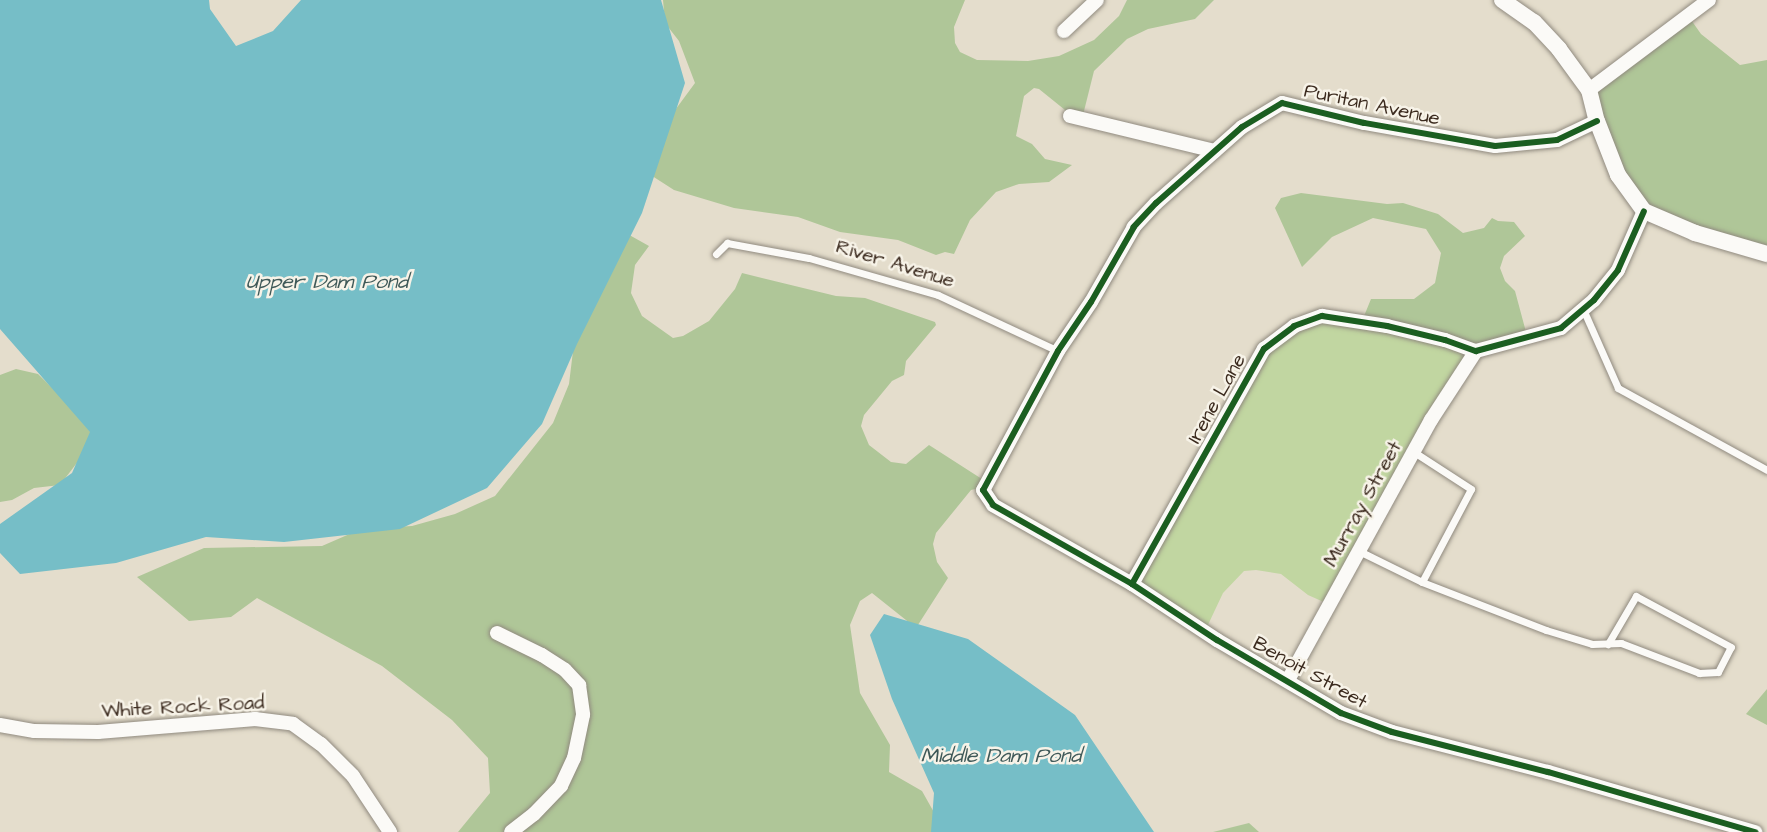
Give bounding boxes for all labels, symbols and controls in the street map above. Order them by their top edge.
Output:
street label: Puritan Avenue [1302,79,1442,131]
street label: River Avenue [833,235,957,293]
water label: Upper Dam Pond [246,269,408,295]
street label: Irene Lane [1183,350,1251,448]
street label: Murray Street [1319,437,1407,571]
street label: Benoit Street [1249,632,1371,714]
street label: White Rock Road [101,691,265,723]
water label: Middle Dam Pond [921,743,1081,769]

